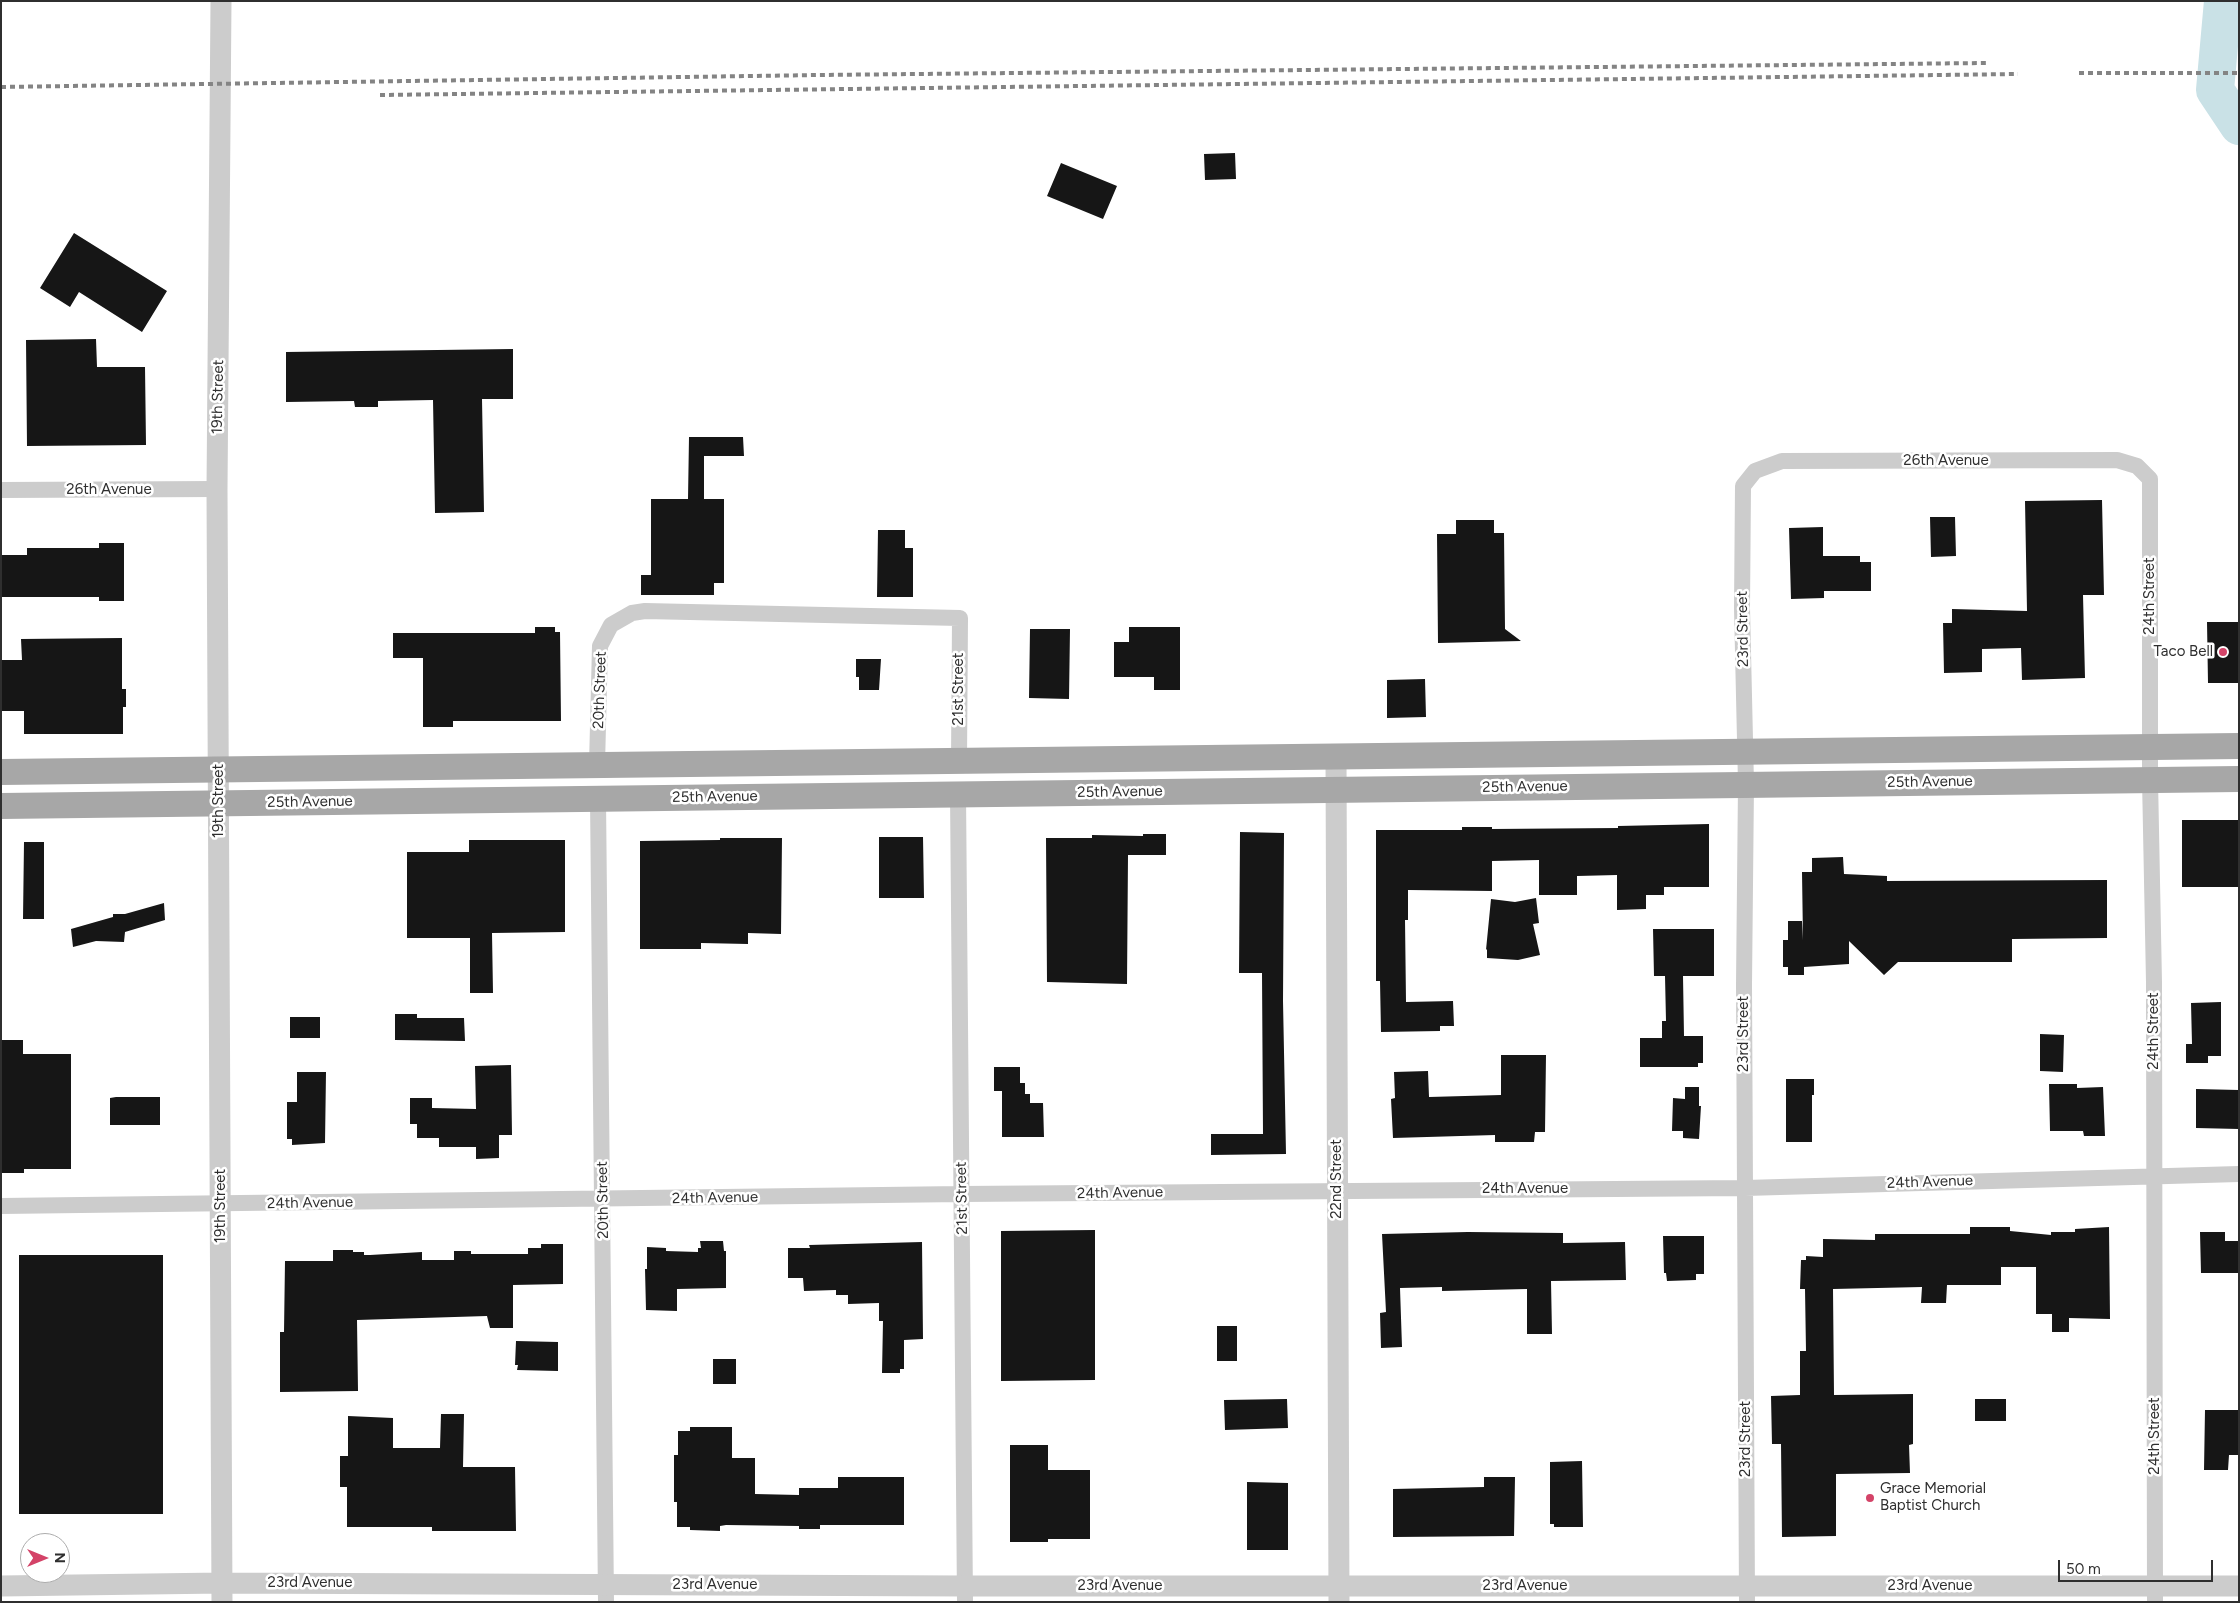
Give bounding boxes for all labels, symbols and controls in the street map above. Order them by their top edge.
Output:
street label: 19th Street [208,360,228,434]
street label: 26th Avenue [1903,452,1989,470]
street label: 26th Avenue [66,481,152,499]
street label: 24th Street [2141,557,2159,635]
street label: 23rd Street [1733,591,1753,667]
place label: Taco Bell [2154,643,2213,661]
marker: Taco Bell [2217,646,2229,658]
street label: 20th Street [590,651,610,729]
street label: 21st Street [950,653,968,725]
street label: 19th Street [210,764,228,838]
street label: 25th Avenue [1887,772,1973,792]
street label: 25th Avenue [1482,777,1568,797]
street label: 25th Avenue [1077,782,1163,802]
street label: 25th Avenue [672,787,758,807]
street label: 25th Avenue [267,792,353,812]
street label: 24th Street [2145,992,2163,1070]
street label: 23rd Street [1735,996,1753,1072]
street label: 22nd Street [1328,1139,1346,1219]
street label: 20th Street [593,1161,613,1239]
street label: 21st Street [952,1161,972,1235]
street label: 19th Street [212,1169,230,1243]
street label: 24th Avenue [1887,1172,1973,1192]
street label: 24th Avenue [1482,1180,1568,1198]
street label: 24th Avenue [1077,1183,1163,1203]
street label: 24th Avenue [672,1188,758,1208]
street label: 24th Avenue [267,1193,353,1213]
street label: 24th Street [2146,1397,2164,1475]
street label: 23rd Street [1737,1401,1755,1477]
place label: Grace Memorial Baptist Church [1880,1480,1986,1515]
marker: Grace Memorial Baptist Church [1864,1492,1876,1504]
north arrow [20,1533,70,1583]
scale bar [2060,1550,2215,1582]
text: N [51,1553,68,1563]
text: 50 m [2066,1560,2101,1578]
street label: 23rd Avenue [268,1574,352,1592]
street label: 23rd Avenue [673,1576,757,1594]
street label: 23rd Avenue [1078,1577,1162,1595]
street label: 23rd Avenue [1483,1577,1567,1595]
street label: 23rd Avenue [1888,1577,1972,1595]

